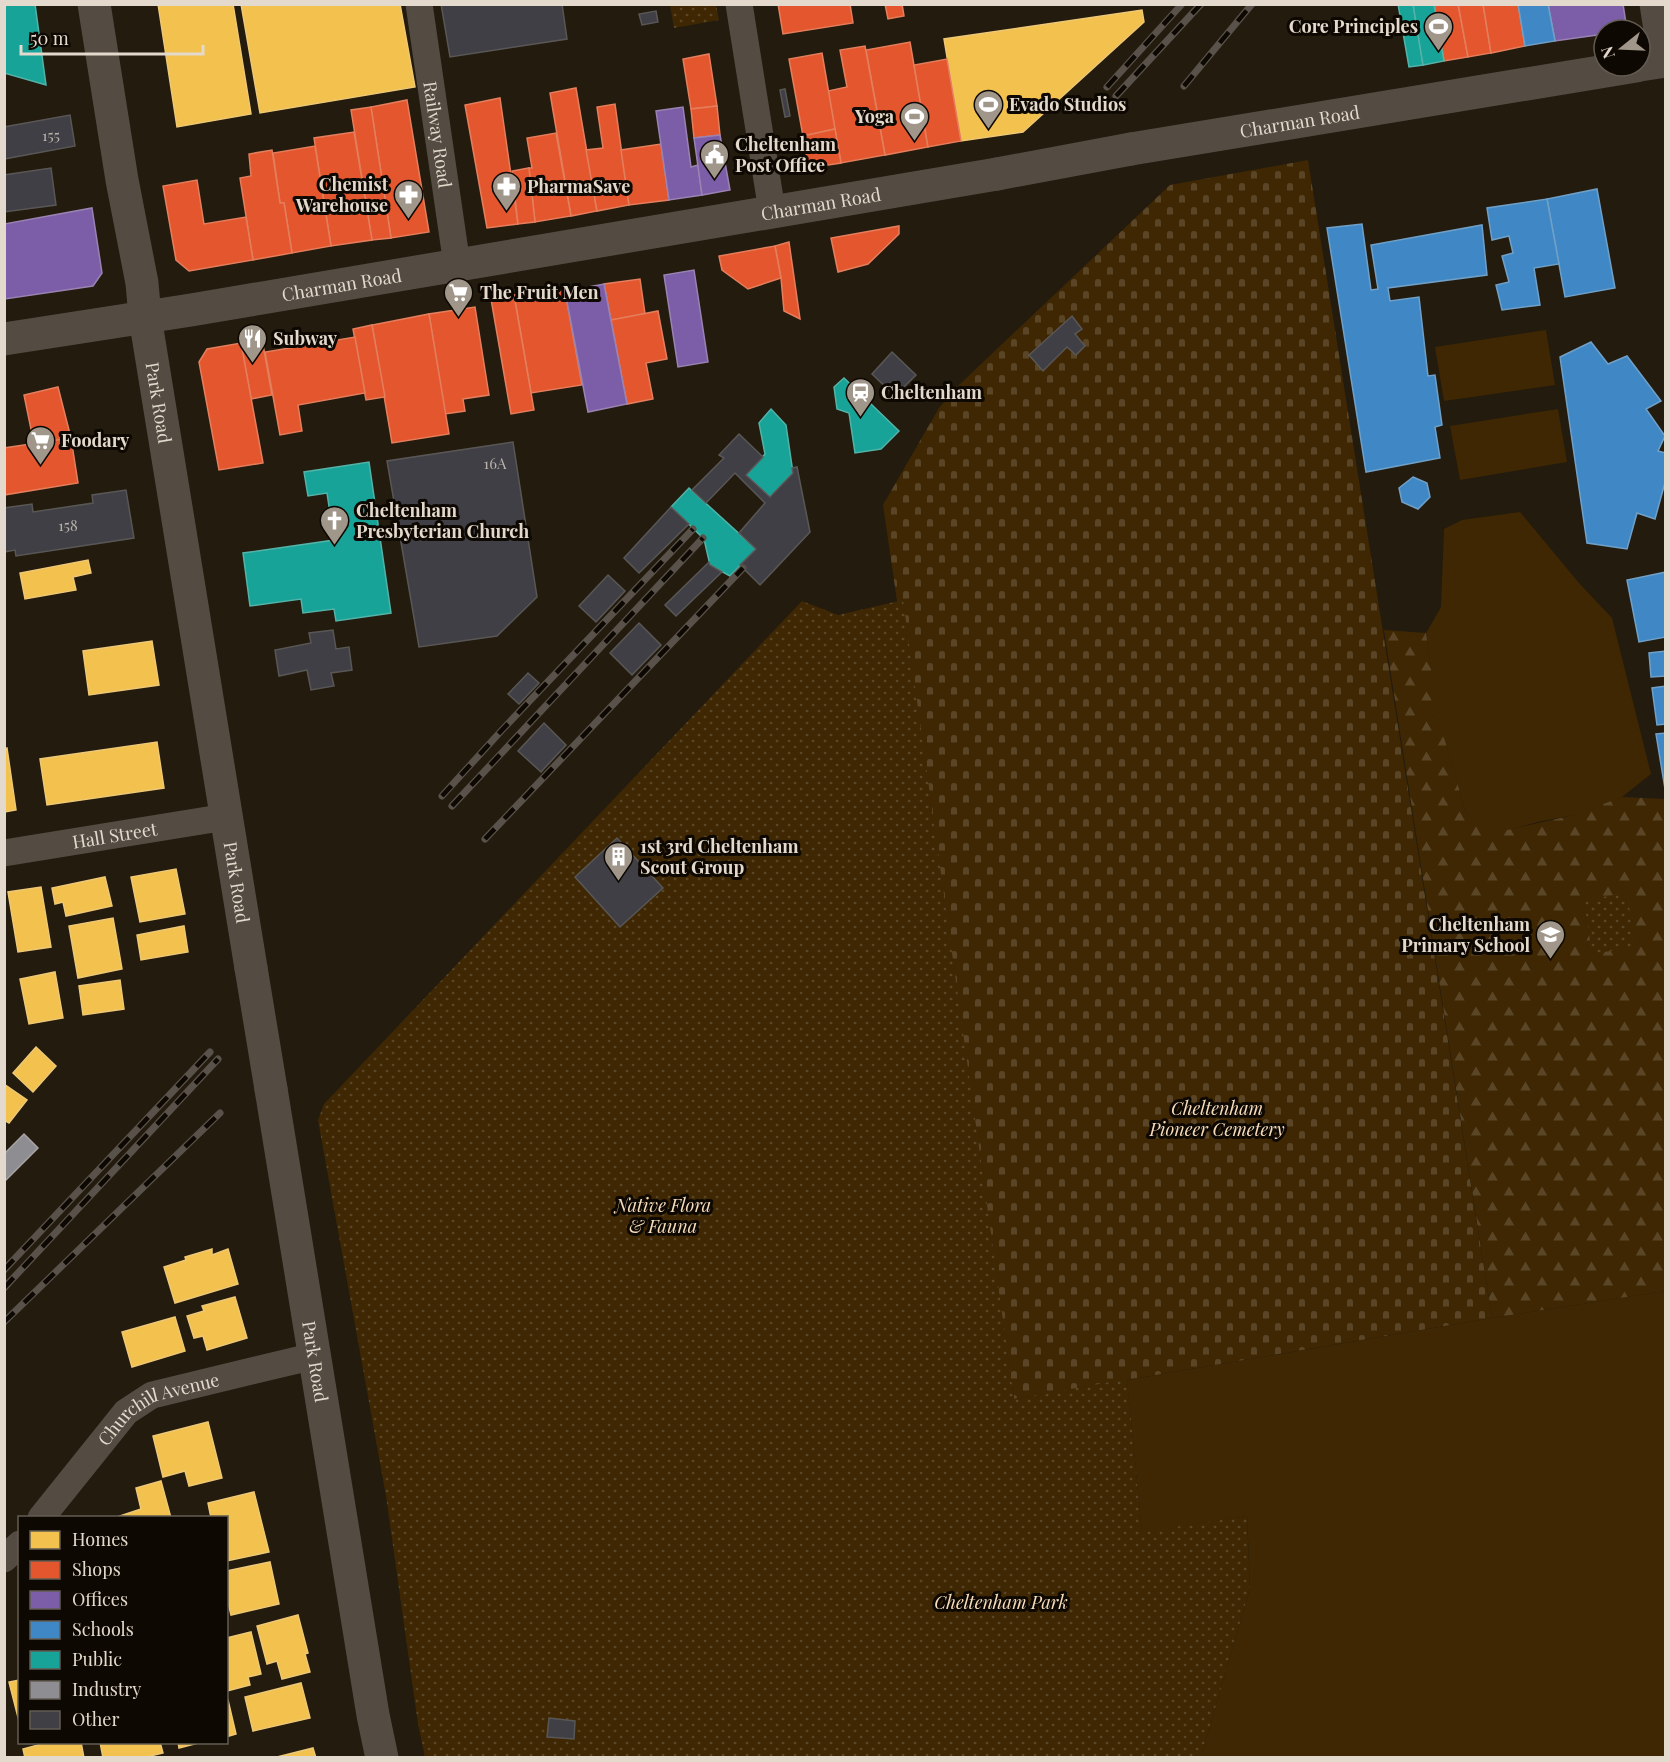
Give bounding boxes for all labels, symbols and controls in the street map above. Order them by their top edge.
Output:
sports icon: Core Principles [1423,10,1455,52]
place label: Core Principles [1289,14,1418,38]
scale bar [21,18,202,56]
north arrow [1592,18,1652,78]
text: 50 m [30,26,69,50]
text: N [1595,44,1619,62]
street label: Railway Road [418,80,458,190]
sports icon: Evado Studios [972,88,1004,130]
place label: Evado Studios [1009,92,1126,116]
sports icon: Yoga [899,100,931,142]
street label: Charman Road [1238,100,1362,143]
place label: Yoga [854,104,895,128]
house number: 155 [42,125,60,145]
place label: Cheltenham Post Office [735,132,837,177]
public building icon: Cheltenham Post Office [698,138,730,180]
pharmacy icon: PharmaSave [490,170,522,212]
place label: Chemist Warehouse [295,172,389,217]
place label: PharmaSave [527,174,630,198]
pharmacy icon: Chemist Warehouse [393,178,425,220]
street label: Charman Road [759,182,883,226]
street label: Charman Road [280,263,404,306]
supermarket icon: The Fruit Men [443,276,475,318]
place label: The Fruit Men [480,280,599,304]
restaurant icon: Subway [236,322,268,364]
place label: Subway [273,326,338,350]
street label: Park Road [140,360,177,446]
station icon: Cheltenham [844,376,876,418]
place label: Cheltenham [881,380,983,404]
supermarket icon: Foodary [24,424,56,466]
place label: Foodary [61,428,130,452]
house number: 16A [484,453,507,473]
place label: Cheltenham Presbyterian Church [356,498,529,543]
church icon: Cheltenham Presbyterian Church [319,504,351,546]
house number: 158 [58,515,78,535]
street label: Hall Street [70,816,159,854]
place label: 1st 3rd Cheltenham Scout Group [640,834,799,879]
street label: Park Road [219,840,256,925]
building icon: 1st 3rd Cheltenham Scout Group [603,840,635,882]
place label: Cheltenham Primary School [1401,912,1531,957]
school or university icon: Cheltenham Primary School [1535,918,1567,960]
park label: Cheltenham Pioneer Cemetery [1148,1096,1285,1141]
park label: Native Flora & Fauna [613,1193,711,1238]
street label: Park Road [297,1319,334,1404]
street label: Churchill Avenue [92,1367,222,1450]
legend [18,1516,228,1744]
text: Homes [72,1527,128,1551]
text: Shops [72,1557,121,1581]
text: Offices [72,1587,128,1611]
park label: Cheltenham Park [934,1590,1068,1614]
text: Schools [72,1617,134,1641]
text: Public [72,1647,122,1671]
text: Industry [72,1677,141,1701]
text: Other [72,1707,119,1731]

